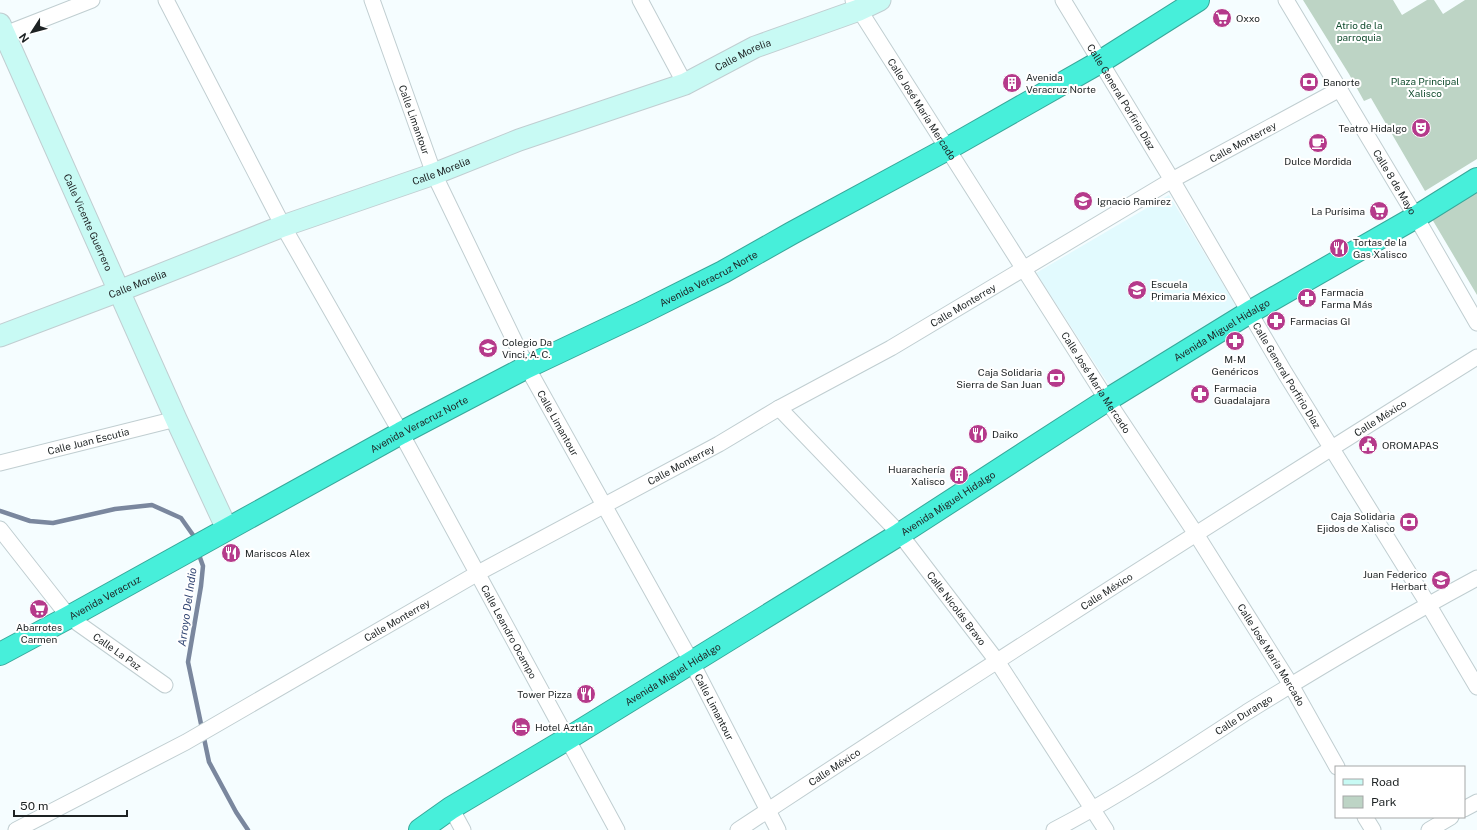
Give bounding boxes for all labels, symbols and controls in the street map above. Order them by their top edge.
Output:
supermarket icon: Oxxo [1211,7,1233,29]
north arrow [12,12,52,52]
place label: Oxxo [1236,12,1260,24]
park label: Atrio de la parroquia [1335,19,1383,43]
text: N [17,31,31,45]
street label: Calle Morelia [713,36,772,73]
street label: Calle General Porfirio Díaz [1085,42,1158,152]
street label: Calle José María Mercado [885,56,959,162]
place label: Avenida Veracruz Norte [1026,71,1096,95]
bank icon: Banorte [1298,71,1320,93]
building icon: Avenida Veracruz Norte [1001,72,1023,94]
park label: Plaza Principal Xalisco [1391,75,1459,99]
place label: Banorte [1323,76,1360,88]
street label: Calle Limantour [397,83,433,156]
theatre icon: Teatro Hidalgo [1410,117,1432,139]
street label: Calle Monterrey [1207,118,1279,165]
place label: Teatro Hidalgo [1339,122,1407,134]
cafe icon: Dulce Mordida [1307,132,1329,154]
street label: Calle 8 de Mayo [1371,147,1419,217]
street label: Calle Morelia [410,154,472,187]
place label: Dulce Mordida [1284,155,1352,167]
street label: Calle Vicente Guerrero [61,172,115,273]
school or university icon: Ignacio Ramirez [1072,190,1094,212]
place label: Ignacio Ramirez [1097,195,1171,207]
supermarket icon: La Purísima [1368,200,1390,222]
place label: La Purísima [1311,205,1365,217]
place label: Tortas de la Gas Xalisco [1353,236,1408,260]
restaurant icon: Tortas de la Gas Xalisco [1328,237,1350,259]
street label: Avenida Veracruz Norte [657,248,760,309]
street label: Calle Morelia [107,267,168,300]
place label: Escuela Primaria México [1151,278,1226,302]
school or university icon: Escuela Primaria México [1126,279,1148,301]
street label: Calle Monterrey [928,280,998,329]
place label: Farmacia Farma Más [1321,286,1372,310]
pharmacy icon: Farmacia Farma Más [1296,287,1318,309]
street label: Avenida Miguel Hidalgo [1171,296,1272,364]
pharmacy icon: Farmacias GI [1265,310,1287,332]
place label: Farmacias GI [1290,315,1350,327]
street label: Calle General Porfirio Díaz [1251,320,1324,431]
street label: Calle José María Mercado [1059,329,1133,435]
pharmacy icon: M-M Genéricos [1224,330,1246,352]
place label: Colegio Da Vinci, A. C. [502,336,552,360]
school or university icon: Colegio Da Vinci, A. C. [477,337,499,359]
place label: M-M Genéricos [1212,353,1258,377]
place label: Caja Solidaria Sierra de San Juan [956,366,1042,390]
bank icon: Caja Solidaria Sierra de San Juan [1045,367,1067,389]
place label: Farmacia Guadalajara [1214,382,1270,406]
pharmacy icon: Farmacia Guadalajara [1189,383,1211,405]
street label: Calle Limantour [535,388,581,458]
street label: Avenida Veracruz Norte [368,393,470,455]
street label: Calle México [1352,397,1409,439]
restaurant icon: Daiko [967,423,989,445]
street label: Calle Juan Escutia [46,425,130,457]
place label: Daiko [992,428,1018,440]
public building icon: OROMAPAS [1357,434,1379,456]
place label: OROMAPAS [1382,439,1439,451]
street label: Calle Monterrey [645,441,717,487]
place label: Huarachería Xalisco [888,463,945,487]
building icon: Huarachería Xalisco [948,464,970,486]
street label: Avenida Miguel Hidalgo [898,468,998,538]
place label: Caja Solidaria Ejidos de Xalisco [1317,510,1395,534]
bank icon: Caja Solidaria Ejidos de Xalisco [1398,511,1420,533]
restaurant icon: Mariscos Alex [220,542,242,564]
place label: Mariscos Alex [245,547,310,559]
water label: Arroyo Del Indio [176,567,198,647]
place label: Juan Federico Herbart [1363,568,1427,592]
street label: Calle Nicolás Bravo [925,569,989,648]
school or university icon: Juan Federico Herbart [1430,569,1452,591]
street label: Calle México [1078,570,1135,612]
street label: Avenida Veracruz [67,572,143,622]
street label: Calle Leandro Ocampo [479,583,540,681]
street label: Calle Monterrey [362,596,433,644]
supermarket icon: Abarrotes Carmen [28,598,50,620]
street label: Calle José María Mercado [1235,601,1308,708]
place label: Abarrotes Carmen [16,621,62,645]
street label: Calle La Paz [91,630,144,672]
street label: Avenida Miguel Hidalgo [623,640,723,708]
street label: Calle Limantour [692,671,737,742]
restaurant icon: Tower Pizza [575,683,597,705]
place label: Tower Pizza [517,688,572,700]
street label: Calle Durango [1213,692,1275,737]
hotel icon: Hotel Aztlán [510,716,532,738]
place label: Hotel Aztlán [535,721,593,733]
street label: Calle México [806,745,863,788]
legend [1335,766,1465,818]
text: Road [1371,775,1399,789]
scale bar [14,792,127,818]
text: Park [1371,795,1397,809]
text: 50 m [20,799,48,813]

